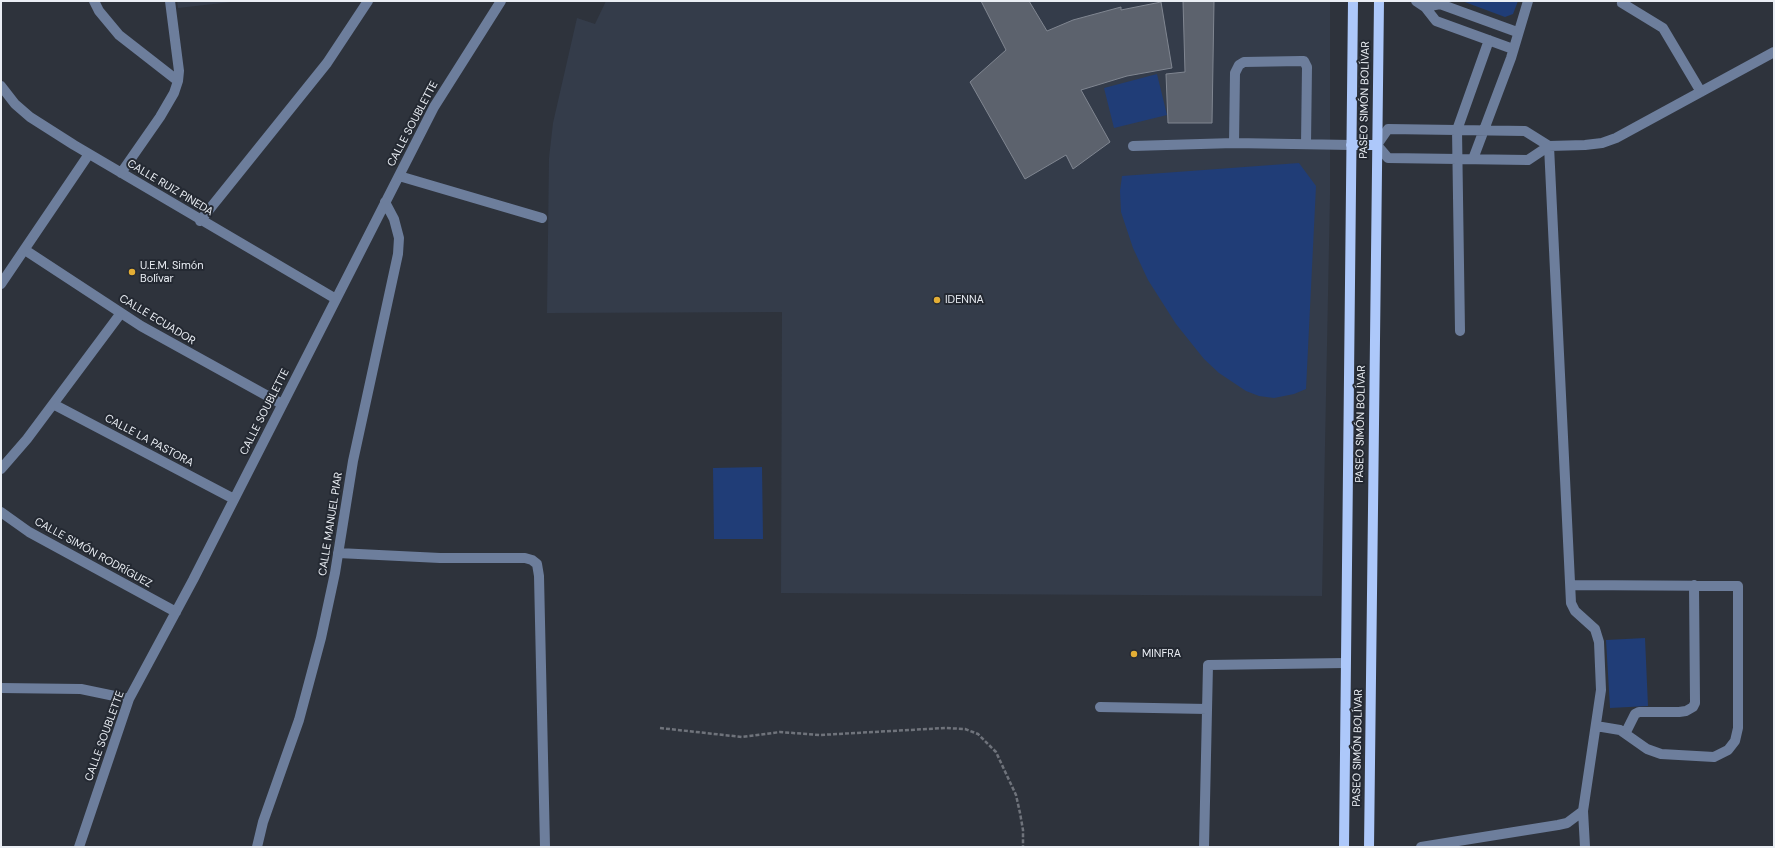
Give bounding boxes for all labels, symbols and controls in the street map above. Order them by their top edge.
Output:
street label: PASEO SIMÓN BOLÍVAR [1357,41,1373,159]
street label: CALLE SOUBLETTE [385,79,441,169]
street label: CALLE RUIZ PINEDA [125,157,215,219]
place label: U.E.M. Simón Bolívar [140,259,204,285]
marker: U.E.M. Simón Bolívar [127,267,137,277]
street label: CALLE ECUADOR [116,292,198,348]
place label: IDENNA [945,293,984,307]
marker: IDENNA [932,295,942,305]
street label: PASEO SIMÓN BOLÍVAR [1353,365,1369,483]
street label: CALLE SOUBLETTE [238,367,292,457]
street label: CALLE LA PASTORA [102,412,196,470]
street label: CALLE MANUEL PIAR [316,471,346,577]
street label: CALLE SIMÓN RODRÍGUEZ [32,515,154,591]
place label: MINFRA [1142,647,1181,661]
marker: MINFRA [1129,649,1139,659]
street label: CALLE SOUBLETTE [83,689,127,783]
street label: PASEO SIMÓN BOLÍVAR [1350,689,1366,807]

